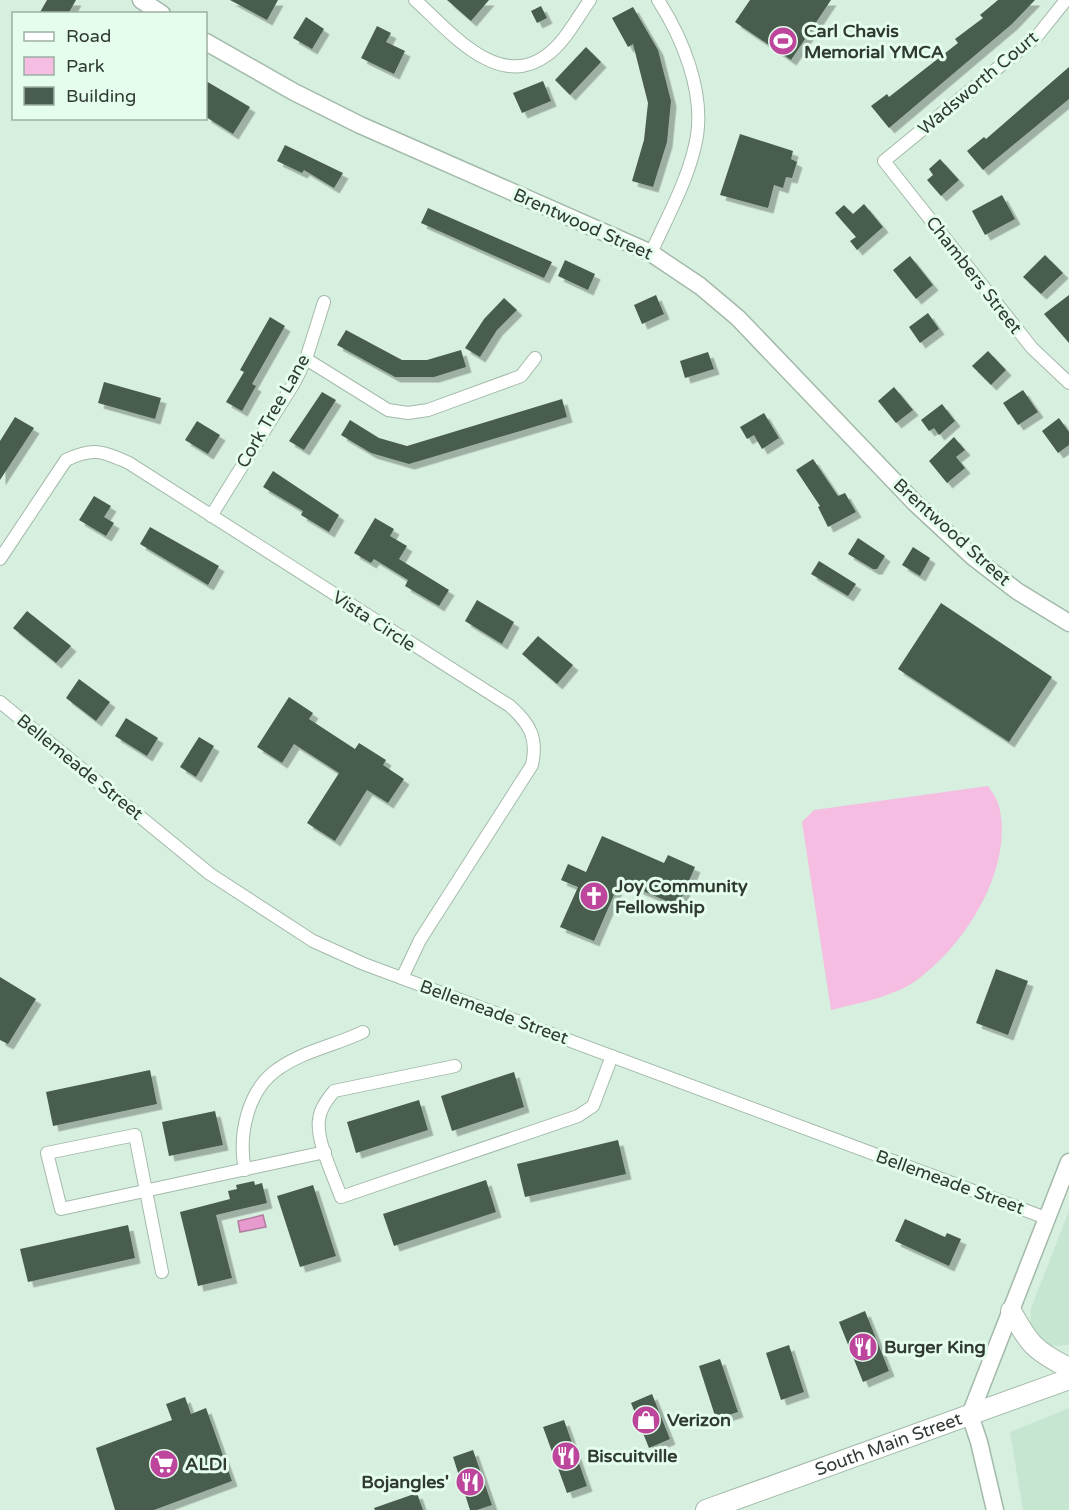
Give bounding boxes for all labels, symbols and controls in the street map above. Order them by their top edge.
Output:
legend [12,12,207,120]
place label: Carl Chavis Memorial YMCA [804,20,944,63]
text: Road [66,25,111,47]
sports icon: Carl Chavis Memorial YMCA [767,25,799,57]
street label: Wadsworth Court [914,26,1043,140]
text: Park [66,55,105,77]
text: Building [66,85,136,107]
street label: Brentwood Street [510,183,656,265]
street label: Chambers Street [921,212,1027,338]
street label: Cork Tree Lane [232,350,314,472]
street label: Brentwood Street [889,474,1015,591]
street label: Vista Circle [328,586,420,656]
street label: Bellemeade Street [12,709,148,825]
place label: Joy Community Fellowship [614,875,748,918]
church icon: Joy Community Fellowship [578,880,610,912]
street label: Bellemeade Street [417,975,571,1049]
street label: Bellemeade Street [873,1145,1027,1219]
restaurant icon: Burger King [847,1331,879,1363]
place label: Burger King [884,1336,986,1358]
shop icon: Verizon [630,1404,662,1436]
street label: South Main Street [812,1407,965,1481]
place label: Verizon [667,1409,731,1431]
restaurant icon: Biscuitville [550,1440,582,1472]
place label: Biscuitville [587,1445,677,1467]
supermarket icon: ALDI [148,1448,180,1480]
place label: ALDI [185,1453,227,1475]
restaurant icon: Bojangles' [454,1466,486,1498]
place label: Bojangles' [361,1471,449,1493]

